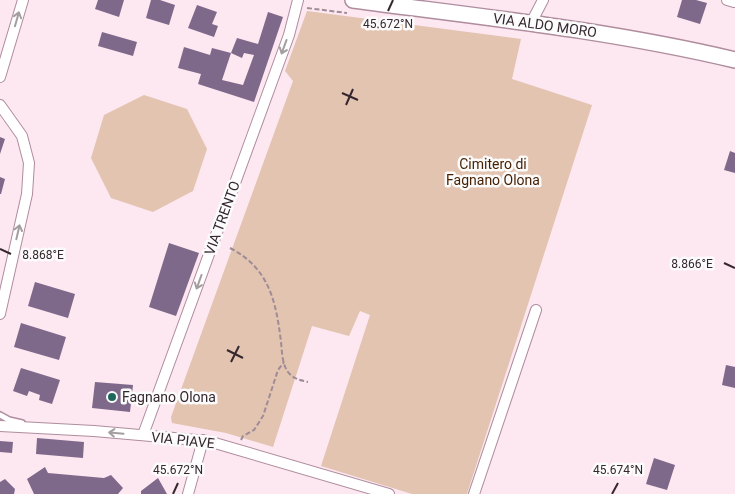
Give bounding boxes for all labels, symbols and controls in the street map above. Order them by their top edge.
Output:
street label: VIA ALDO MORO [492,10,598,40]
one-way arrow [13,11,23,27]
text: 45.672°N [363,17,413,31]
one-way arrow [279,39,288,54]
park label: Cimitero di Fagnano Olona [446,156,540,188]
street label: VIA TRENTO [201,179,243,257]
one-way arrow [14,225,24,241]
text: 8.868°E [22,248,64,262]
text: 8.866°E [671,257,713,271]
one-way arrow [194,274,203,289]
place label: Fagnano Olona [122,389,216,405]
marker: Fagnano Olona [106,391,118,403]
one-way arrow [109,428,125,438]
street label: VIA PIAVE [151,429,216,451]
text: 45.672°N [153,463,203,477]
text: 45.674°N [593,463,643,477]

